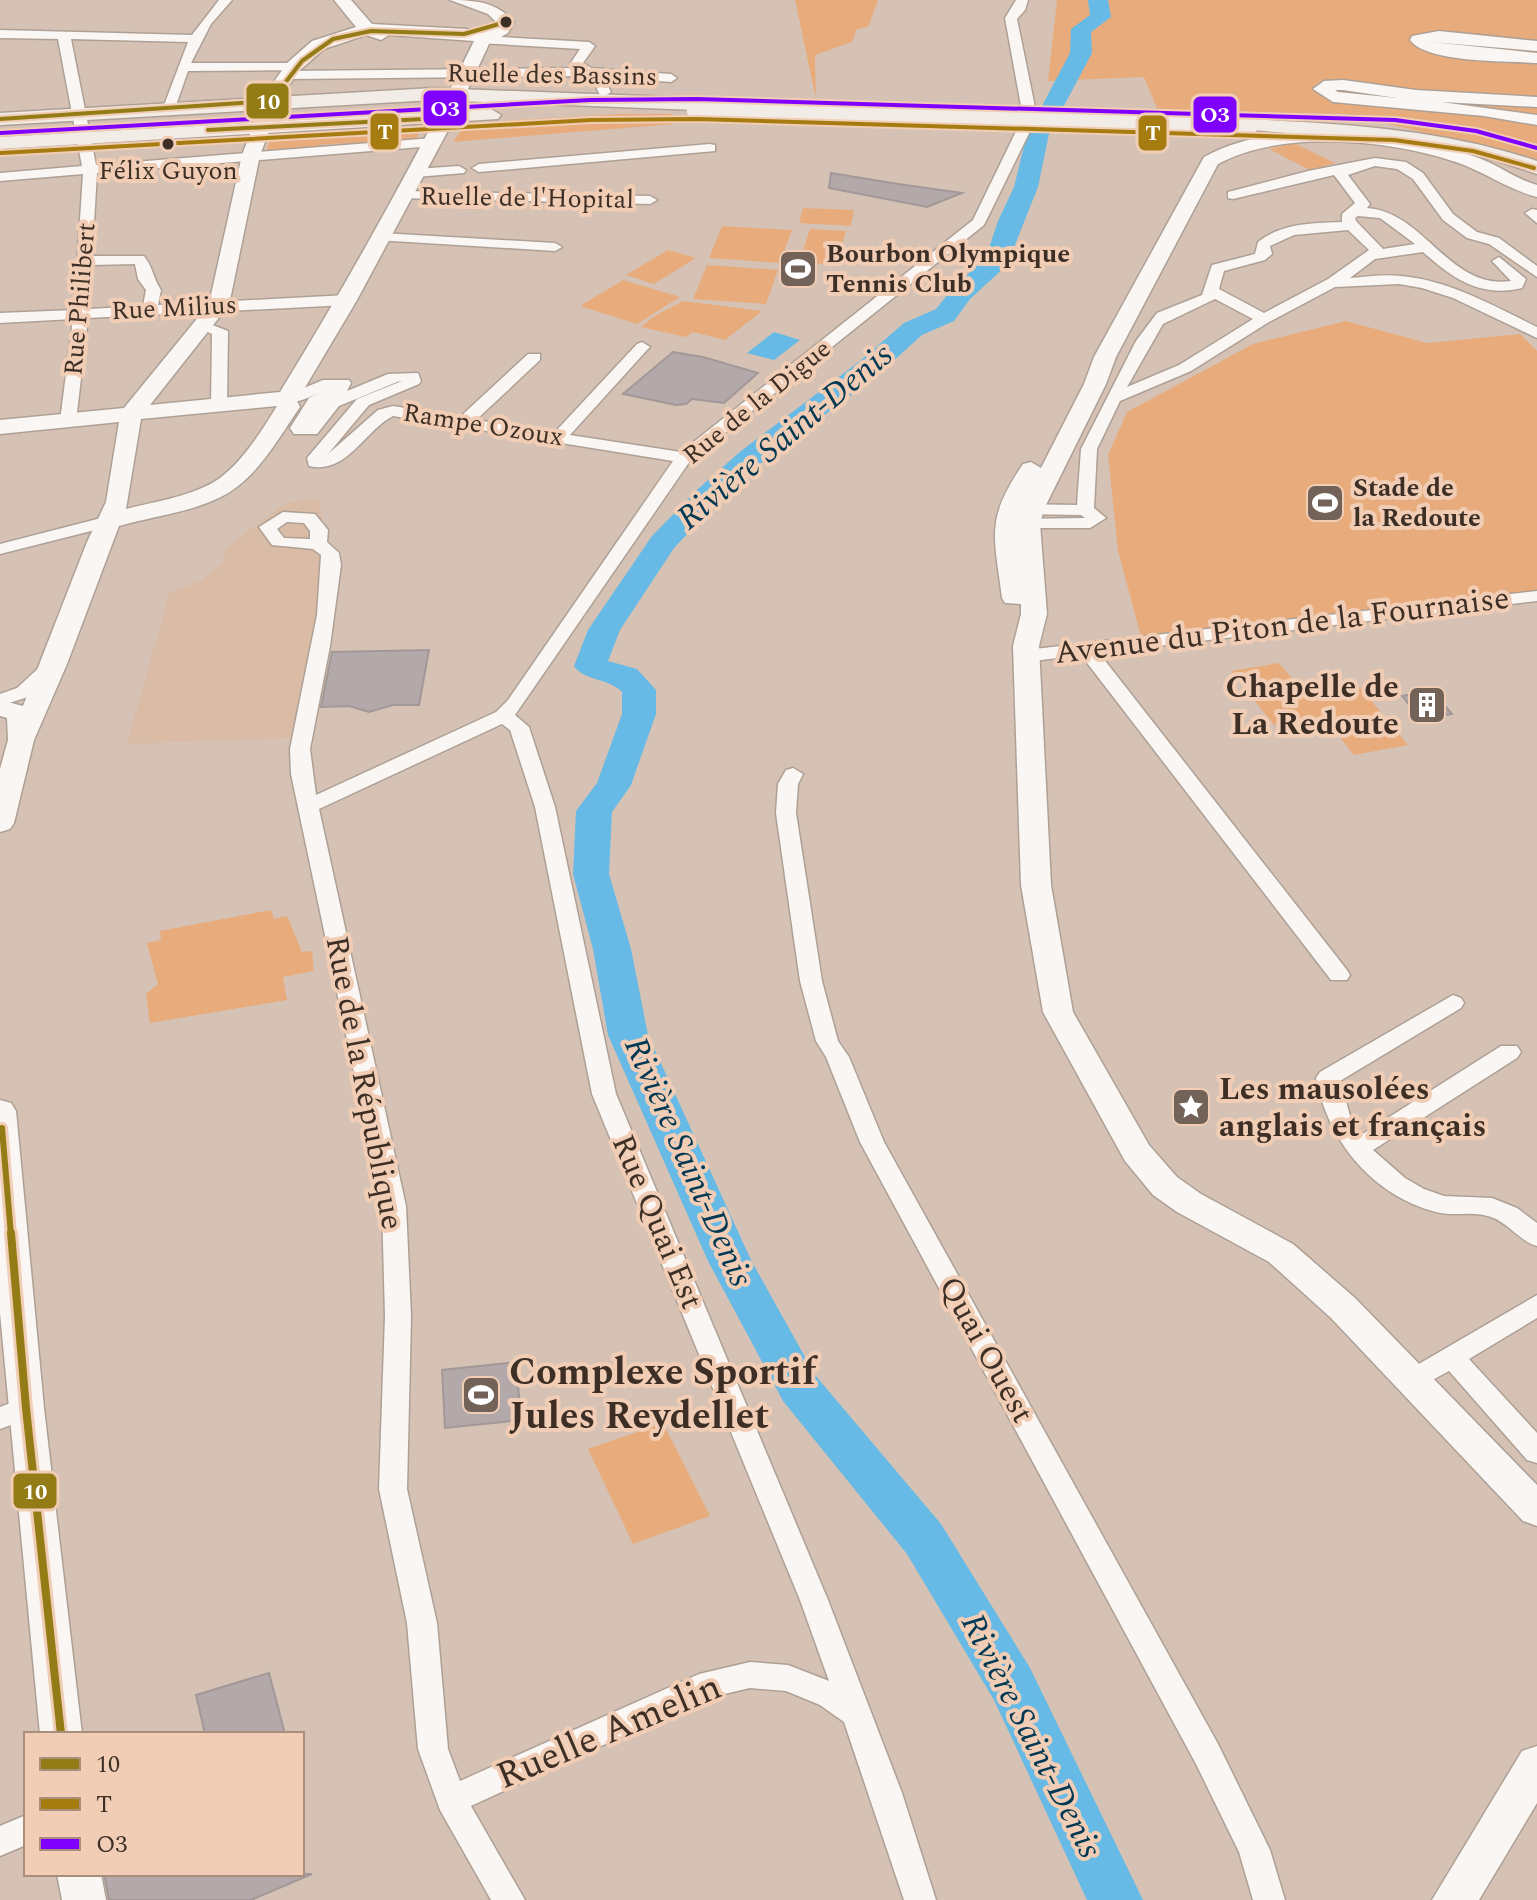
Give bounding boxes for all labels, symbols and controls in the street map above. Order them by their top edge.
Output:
unlabelled marker [498,14,514,30]
street label: Ruelle des Bassins [447,53,657,97]
line badge: 10 [245,82,290,120]
text: 10 [256,86,280,119]
line badge: O3 [422,89,468,127]
text: O3 [430,93,460,126]
line badge: O3 [1192,95,1238,134]
text: O3 [1200,99,1230,132]
line badge: T [369,112,400,151]
line badge: T [1137,114,1168,152]
text: T [377,116,393,149]
text: T [1145,117,1161,150]
marker: Félix Guyon [160,136,176,152]
place label: Félix Guyon [98,151,238,191]
street label: Ruelle de l'Hopital [420,176,634,220]
street label: Rue Philibert [53,221,107,377]
place label: Bourbon Olympique Tennis Club [826,234,1070,304]
sports icon: Bourbon Olympique Tennis Club [777,248,819,290]
street label: Rue Milius [110,285,238,331]
street label: Rue de la Digue [674,330,840,474]
water label: Rivière Saint-Denis [665,331,905,543]
street label: Rampe Ozoux [400,393,566,457]
place label: Stade de la Redoute [1353,468,1481,538]
sports icon: Stade de la Redoute [1304,482,1346,524]
street label: Avenue du Piton de la Fournaise [1052,574,1512,678]
place label: Chapelle de La Redoute [1226,663,1399,749]
building icon: Chapelle de La Redoute [1406,684,1448,726]
street label: Rue de la République [311,932,417,1234]
water label: Rivière Saint-Denis [610,1029,766,1295]
place label: Les mausolées anglais et français [1219,1065,1486,1151]
place icon: Les mausolées anglais et français [1170,1086,1212,1128]
street label: Rue Quai Est [598,1127,716,1317]
street label: Quai Ouest [925,1267,1047,1433]
place label: Complexe Sportif Jules Reydellet [509,1344,818,1446]
sports icon: Complexe Sportif Jules Reydellet [460,1374,502,1416]
line badge: 10 [12,1472,58,1510]
text: 10 [23,1476,47,1509]
water label: Rivière Saint-Denis [947,1605,1115,1867]
street label: Ruelle Amelin [487,1658,731,1806]
legend [24,1732,304,1876]
text: 10 [96,1747,120,1783]
text: T [96,1787,112,1823]
text: O3 [96,1827,127,1863]

